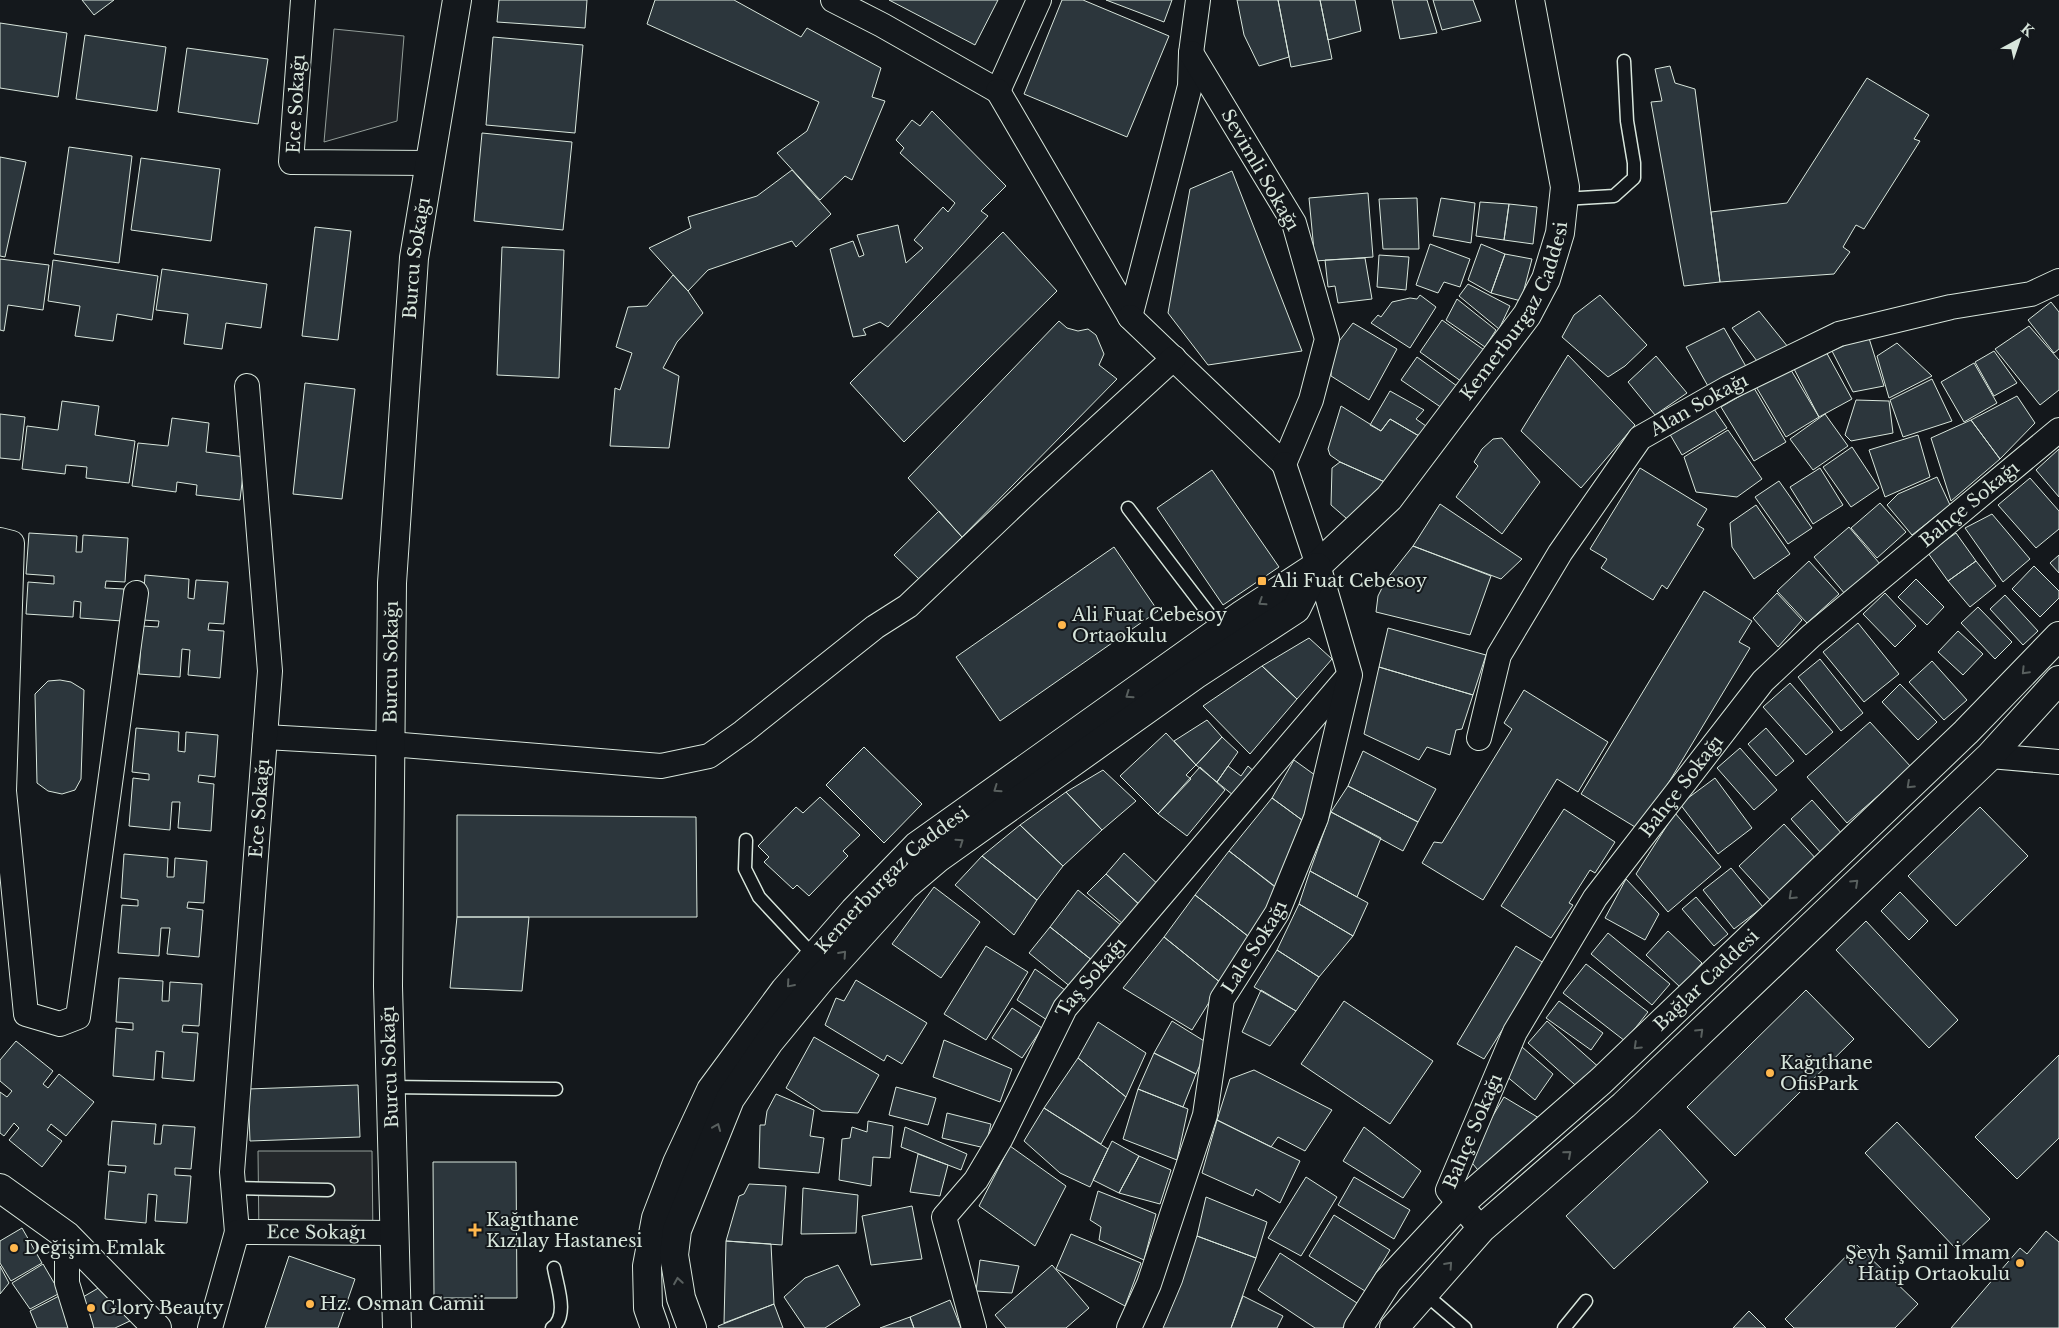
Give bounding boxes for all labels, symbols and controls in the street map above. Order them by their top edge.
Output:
north arrow [1994,15,2044,65]
text: K [2017,19,2038,41]
street label: Ece Sokağı [282,54,310,154]
street label: Sevimli Sokağı [1216,105,1304,235]
street label: Burcu Sokağı [399,196,435,320]
street label: Kemerburgaz Caddesi [1456,220,1572,405]
street label: Alan Sokağı [1645,369,1752,441]
street label: Bahçe Sokağı [1915,457,2024,552]
place label: Ali Fuat Cebesoy [1271,570,1428,592]
marker: Ali Fuat Cebesoy [1256,575,1268,587]
one-way arrow [1259,596,1268,605]
street label: Burcu Sokağı [380,601,403,723]
place label: Ali Fuat Cebesoy Ortaokulu [1071,604,1228,647]
marker: Ali Fuat Cebesoy Ortaokulu [1056,619,1068,631]
one-way arrow [2022,665,2031,674]
one-way arrow [1126,689,1135,698]
street label: Bahçe Sokağı [1635,731,1728,842]
street label: Ece Sokağı [245,758,274,859]
one-way arrow [1906,779,1915,788]
one-way arrow [994,784,1003,792]
street label: Kemerburgaz Caddesi [811,802,973,958]
one-way arrow [954,839,964,848]
one-way arrow [1849,880,1858,889]
one-way arrow [1788,890,1797,899]
street label: Lale Sokağı [1217,898,1292,998]
street label: Bağlar Caddesi [1649,925,1763,1036]
street label: Taş Sokağı [1051,933,1131,1020]
one-way arrow [837,951,846,960]
one-way arrow [787,978,796,987]
street label: Burcu Sokağı [377,1005,403,1129]
one-way arrow [1694,1029,1703,1038]
one-way arrow [1634,1040,1643,1049]
place label: Kağıthane OfisPark [1780,1052,1873,1095]
marker: Kağıthane OfisPark [1764,1067,1776,1079]
street label: Bahçe Sokağı [1439,1070,1507,1192]
one-way arrow [711,1123,721,1132]
one-way arrow [1562,1151,1571,1160]
place label: Kağıthane Kızılay Hastanesi [486,1209,643,1252]
street label: Ece Sokağı [266,1221,366,1244]
marker: Kağıthane Kızılay Hastanesi [468,1223,482,1237]
place label: Değişim Emlak [24,1237,165,1259]
place label: Şeyh Şamil İmam Hatip Ortaokulu [1845,1241,2010,1285]
marker: Değişim Emlak [8,1242,20,1254]
marker: Şeyh Şamil İmam Hatip Ortaokulu [2014,1257,2026,1269]
one-way arrow [1443,1262,1452,1271]
one-way arrow [674,1277,684,1286]
place label: Hz. Osman Camii [320,1293,485,1315]
place label: Glory Beauty [101,1297,224,1319]
marker: Hz. Osman Camii [304,1298,316,1310]
marker: Glory Beauty [85,1302,97,1314]

